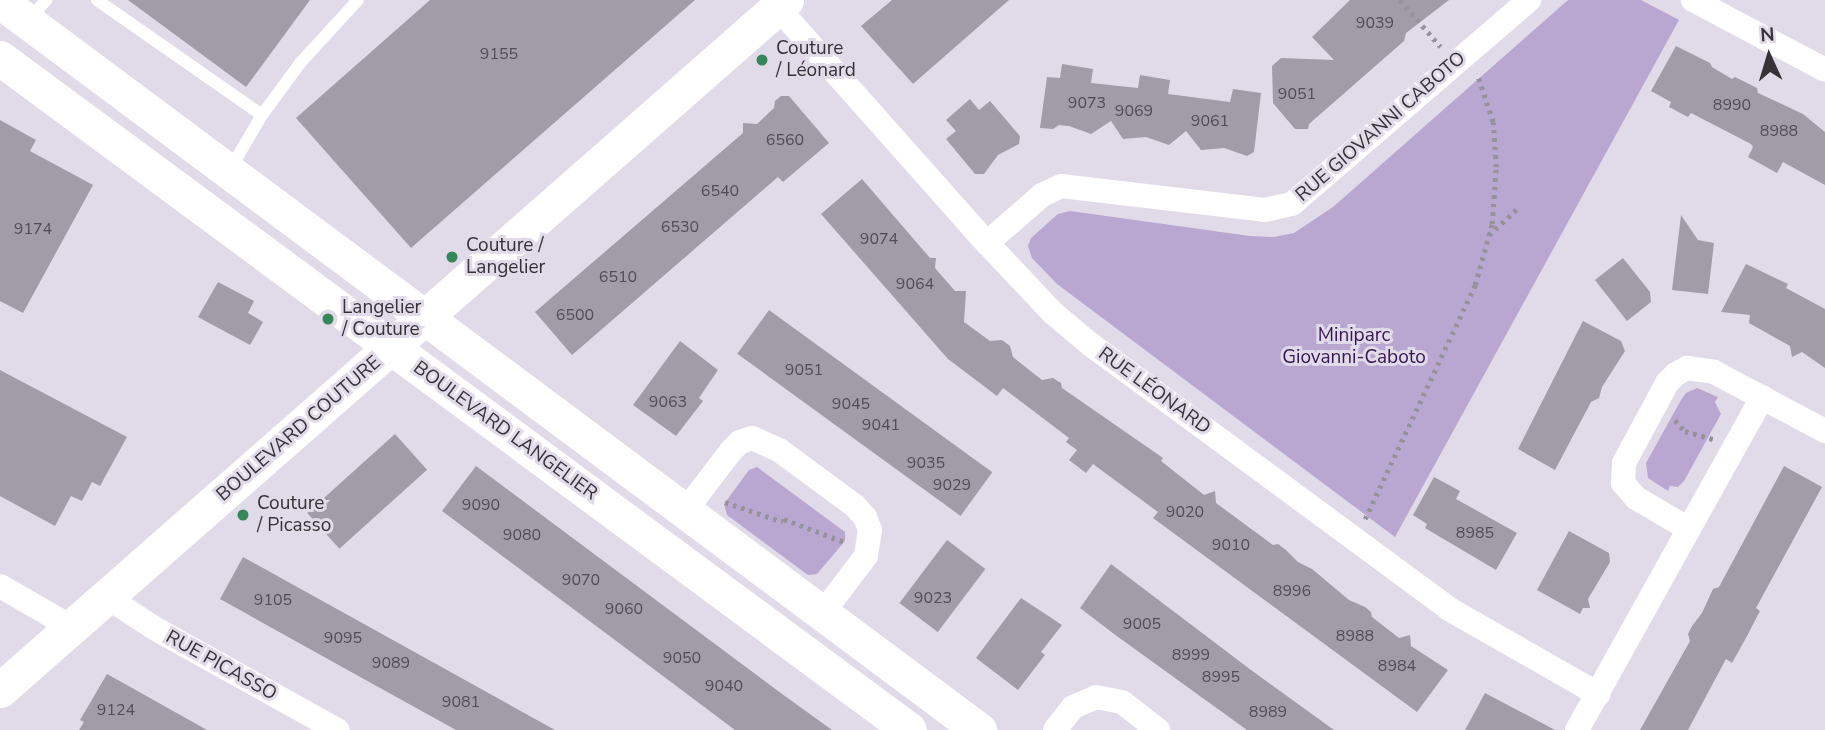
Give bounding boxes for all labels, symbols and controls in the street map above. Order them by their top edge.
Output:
house number: 9039 [1356,13,1394,33]
north arrow [1734,21,1804,91]
text: N [1760,22,1776,49]
place label: Couture / Léonard [776,38,856,82]
house number: 9155 [480,44,518,64]
street label: RUE GIOVANNI CABOTO [1292,47,1470,207]
marker: Couture / Léonard [754,52,770,68]
house number: 9051 [1278,84,1316,104]
house number: 9073 [1068,93,1106,113]
house number: 8990 [1713,95,1751,115]
house number: 9069 [1115,101,1153,121]
house number: 9061 [1191,111,1229,131]
house number: 8988 [1760,121,1798,141]
house number: 6560 [766,130,804,150]
house number: 6540 [701,181,739,201]
house number: 6530 [661,217,699,237]
house number: 9174 [14,219,52,239]
house number: 9074 [860,229,898,249]
place label: Couture / Langelier [466,235,545,279]
marker: Couture / Langelier [444,249,460,265]
house number: 6510 [599,267,637,287]
house number: 9064 [896,274,934,294]
place label: Langelier / Couture [342,297,421,341]
house number: 6500 [556,305,594,325]
marker: Langelier / Couture [320,311,336,327]
park label: Miniparc Giovanni-Caboto [1282,325,1426,369]
street label: RUE LÉONARD [1093,343,1215,439]
street label: BOULEVARD COUTURE [212,352,386,506]
street label: BOULEVARD LANGELIER [409,357,601,505]
house number: 9051 [785,360,823,380]
house number: 9063 [649,392,687,412]
house number: 9045 [832,394,870,414]
house number: 9041 [862,415,900,435]
house number: 9035 [907,453,945,473]
house number: 9029 [933,475,971,495]
place label: Couture / Picasso [257,493,331,537]
house number: 9090 [462,495,500,515]
house number: 9020 [1166,502,1204,522]
marker: Couture / Picasso [235,507,251,523]
house number: 8985 [1456,523,1494,543]
house number: 9080 [503,525,541,545]
house number: 9010 [1212,535,1250,555]
house number: 9070 [562,570,600,590]
house number: 8996 [1273,581,1311,601]
house number: 9023 [914,588,952,608]
house number: 9105 [254,590,292,610]
house number: 9060 [605,599,643,619]
house number: 9005 [1123,614,1161,634]
street label: RUE PICASSO [161,626,281,706]
house number: 8988 [1336,626,1374,646]
house number: 9095 [324,628,362,648]
house number: 8999 [1172,645,1210,665]
house number: 9050 [663,648,701,668]
house number: 9089 [372,653,410,673]
house number: 8984 [1378,656,1416,676]
house number: 8995 [1202,667,1240,687]
house number: 9040 [705,676,743,696]
house number: 9081 [442,692,480,712]
house number: 9124 [97,700,135,720]
house number: 8989 [1249,702,1287,722]

